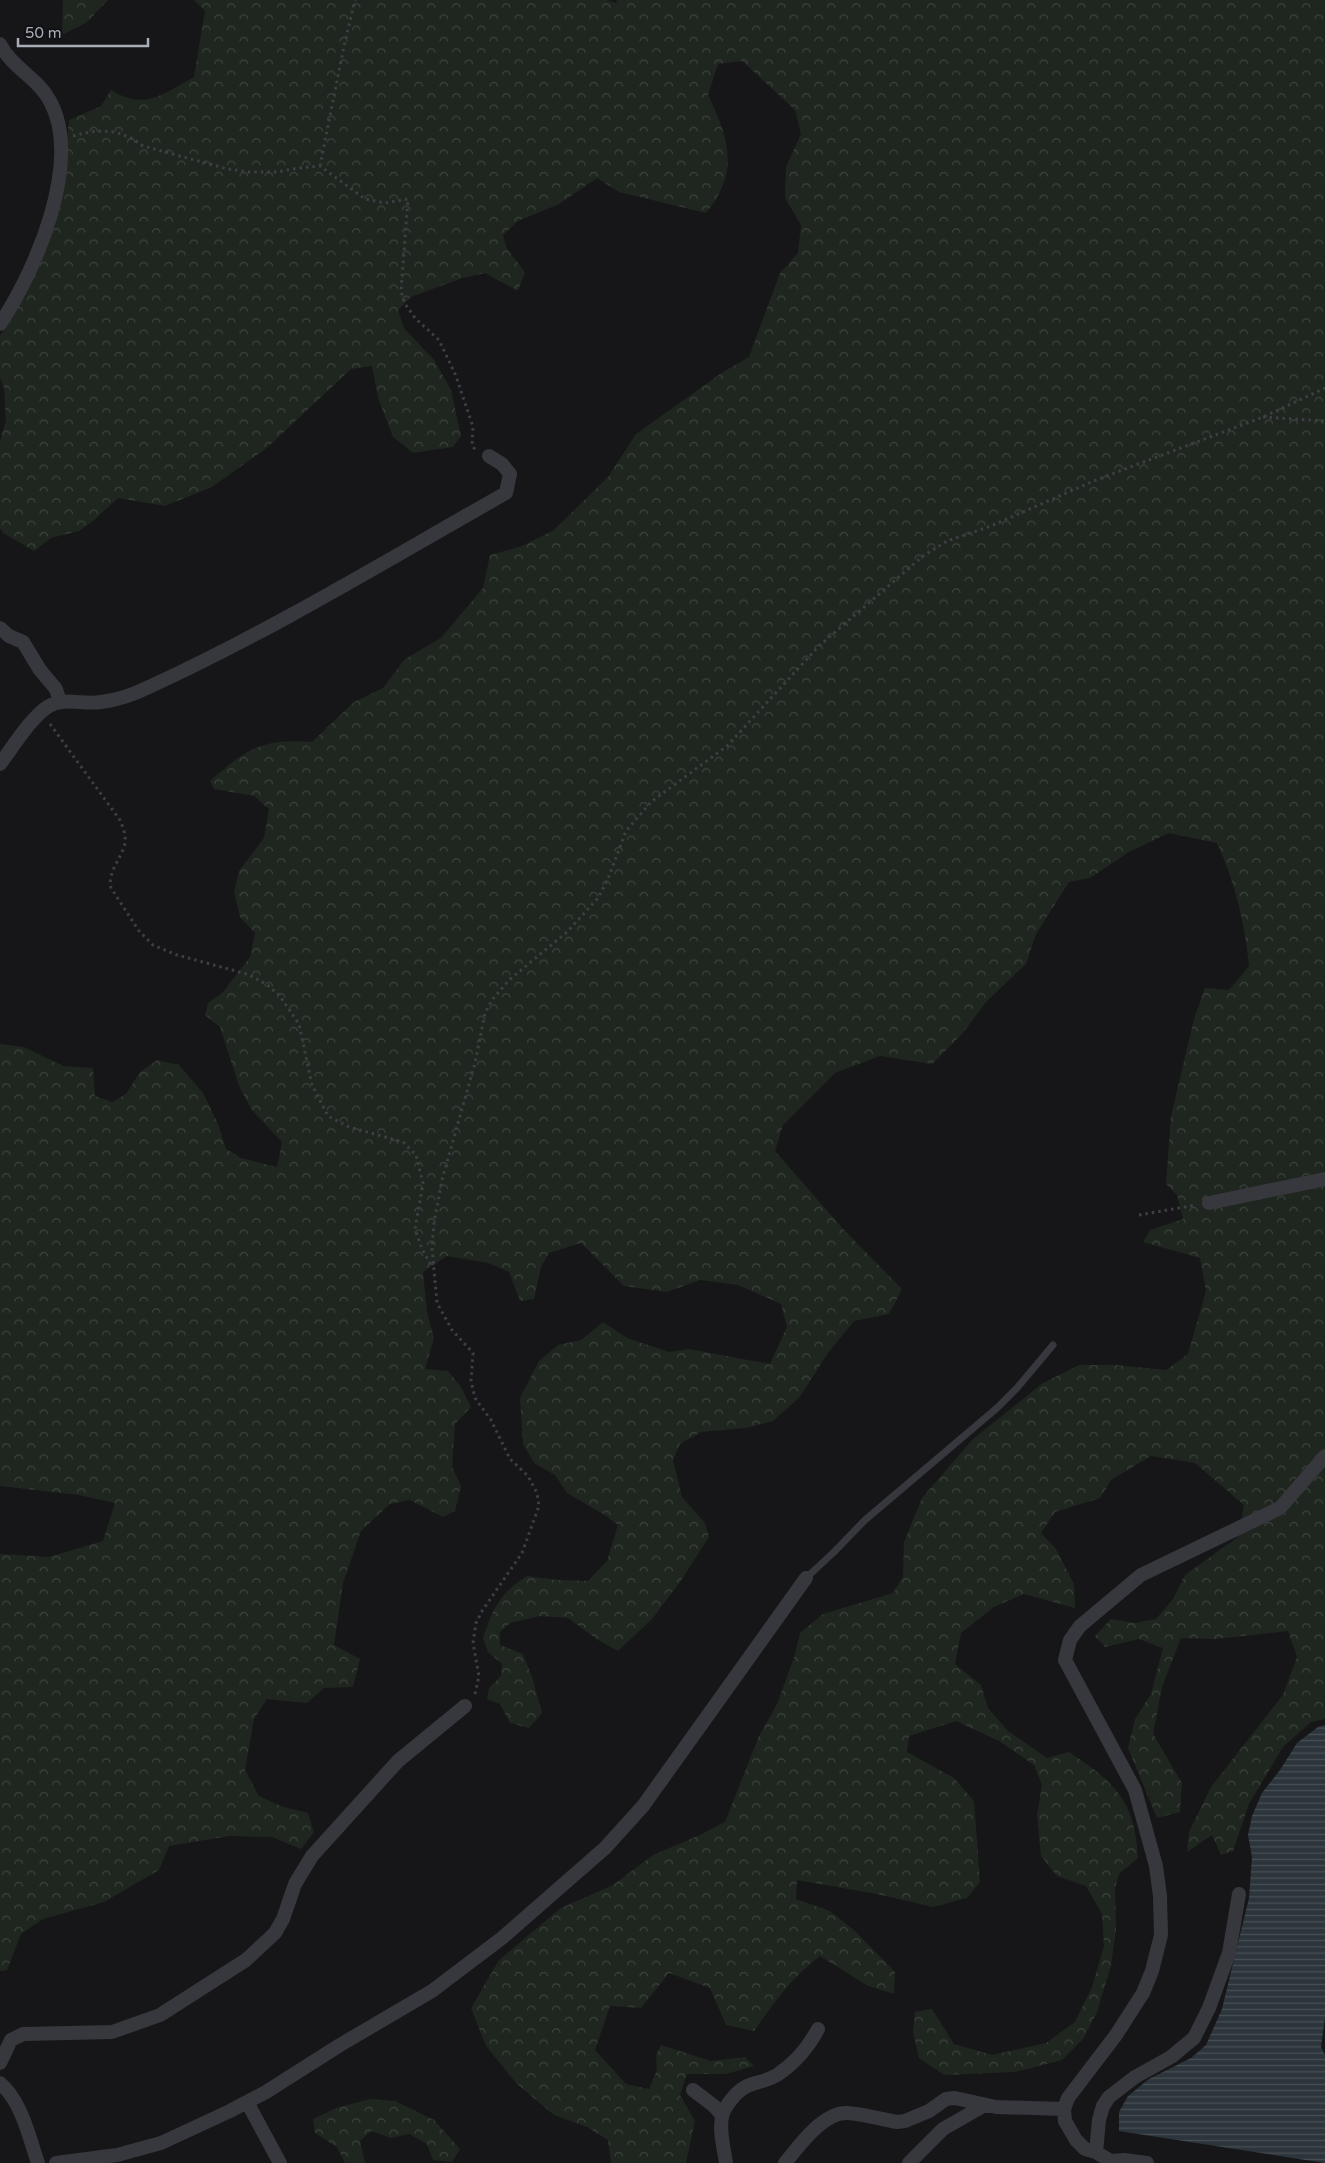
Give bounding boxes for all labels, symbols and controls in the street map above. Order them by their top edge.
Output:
scale bar [18,15,148,47]
text: 50 m [25,24,62,42]

